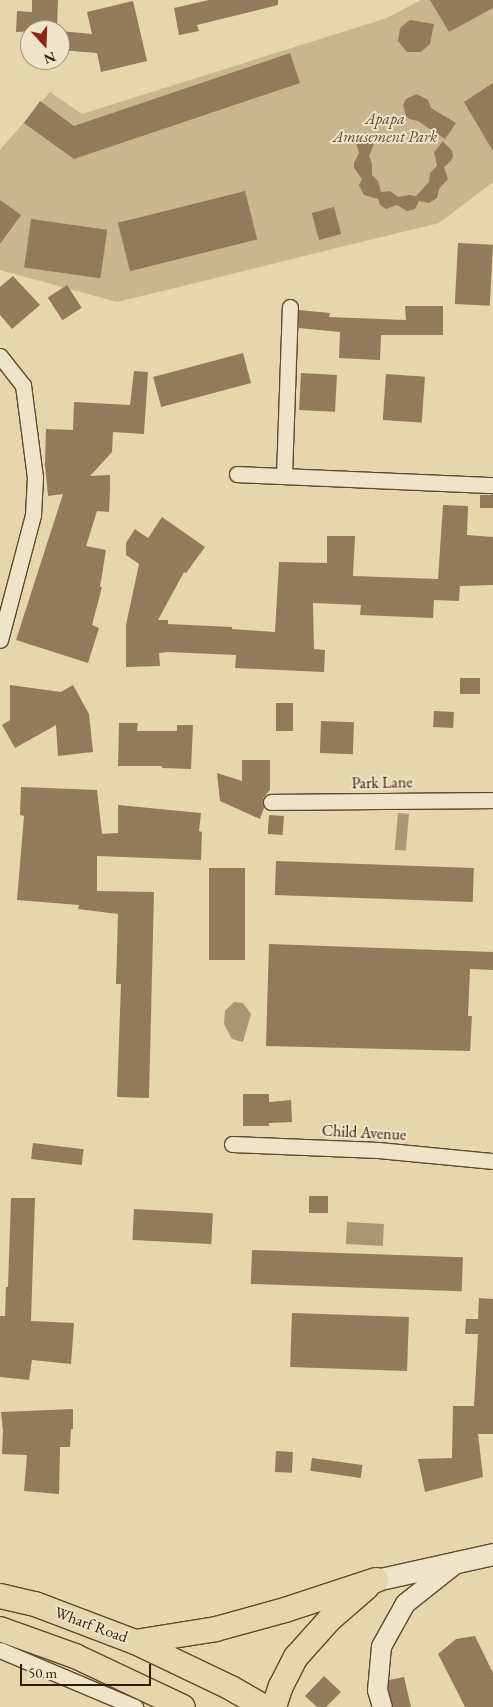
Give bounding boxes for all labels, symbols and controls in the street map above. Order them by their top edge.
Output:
north arrow [20,20,70,70]
text: N [41,48,58,69]
park label: Apapa Amusement Park [333,109,437,147]
street label: Park Lane [351,773,413,793]
street label: Child Avenue [321,1121,407,1145]
street label: Wharf Road [52,1603,130,1647]
scale bar [22,1654,154,1686]
text: 50 m [28,1663,57,1682]

